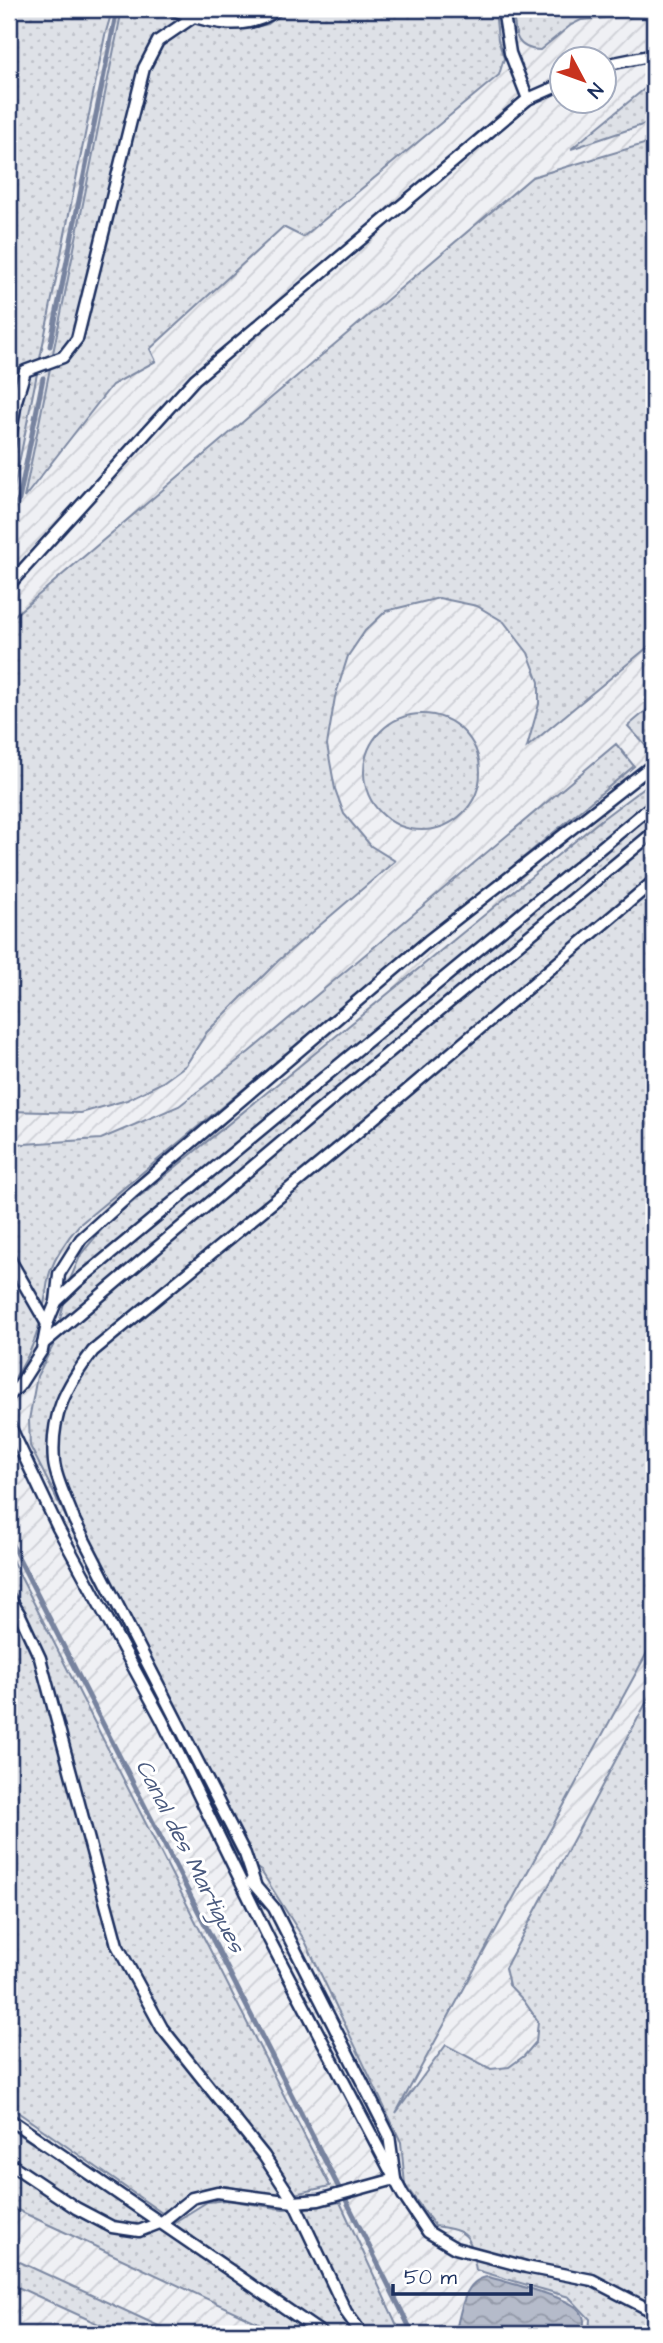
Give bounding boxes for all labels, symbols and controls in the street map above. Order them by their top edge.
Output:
north arrow [548,46,618,116]
text: N [581,77,609,104]
water label: Canal des Martigues [127,1754,253,1960]
scale bar [393,2252,532,2296]
text: 50 m [404,2263,458,2292]

